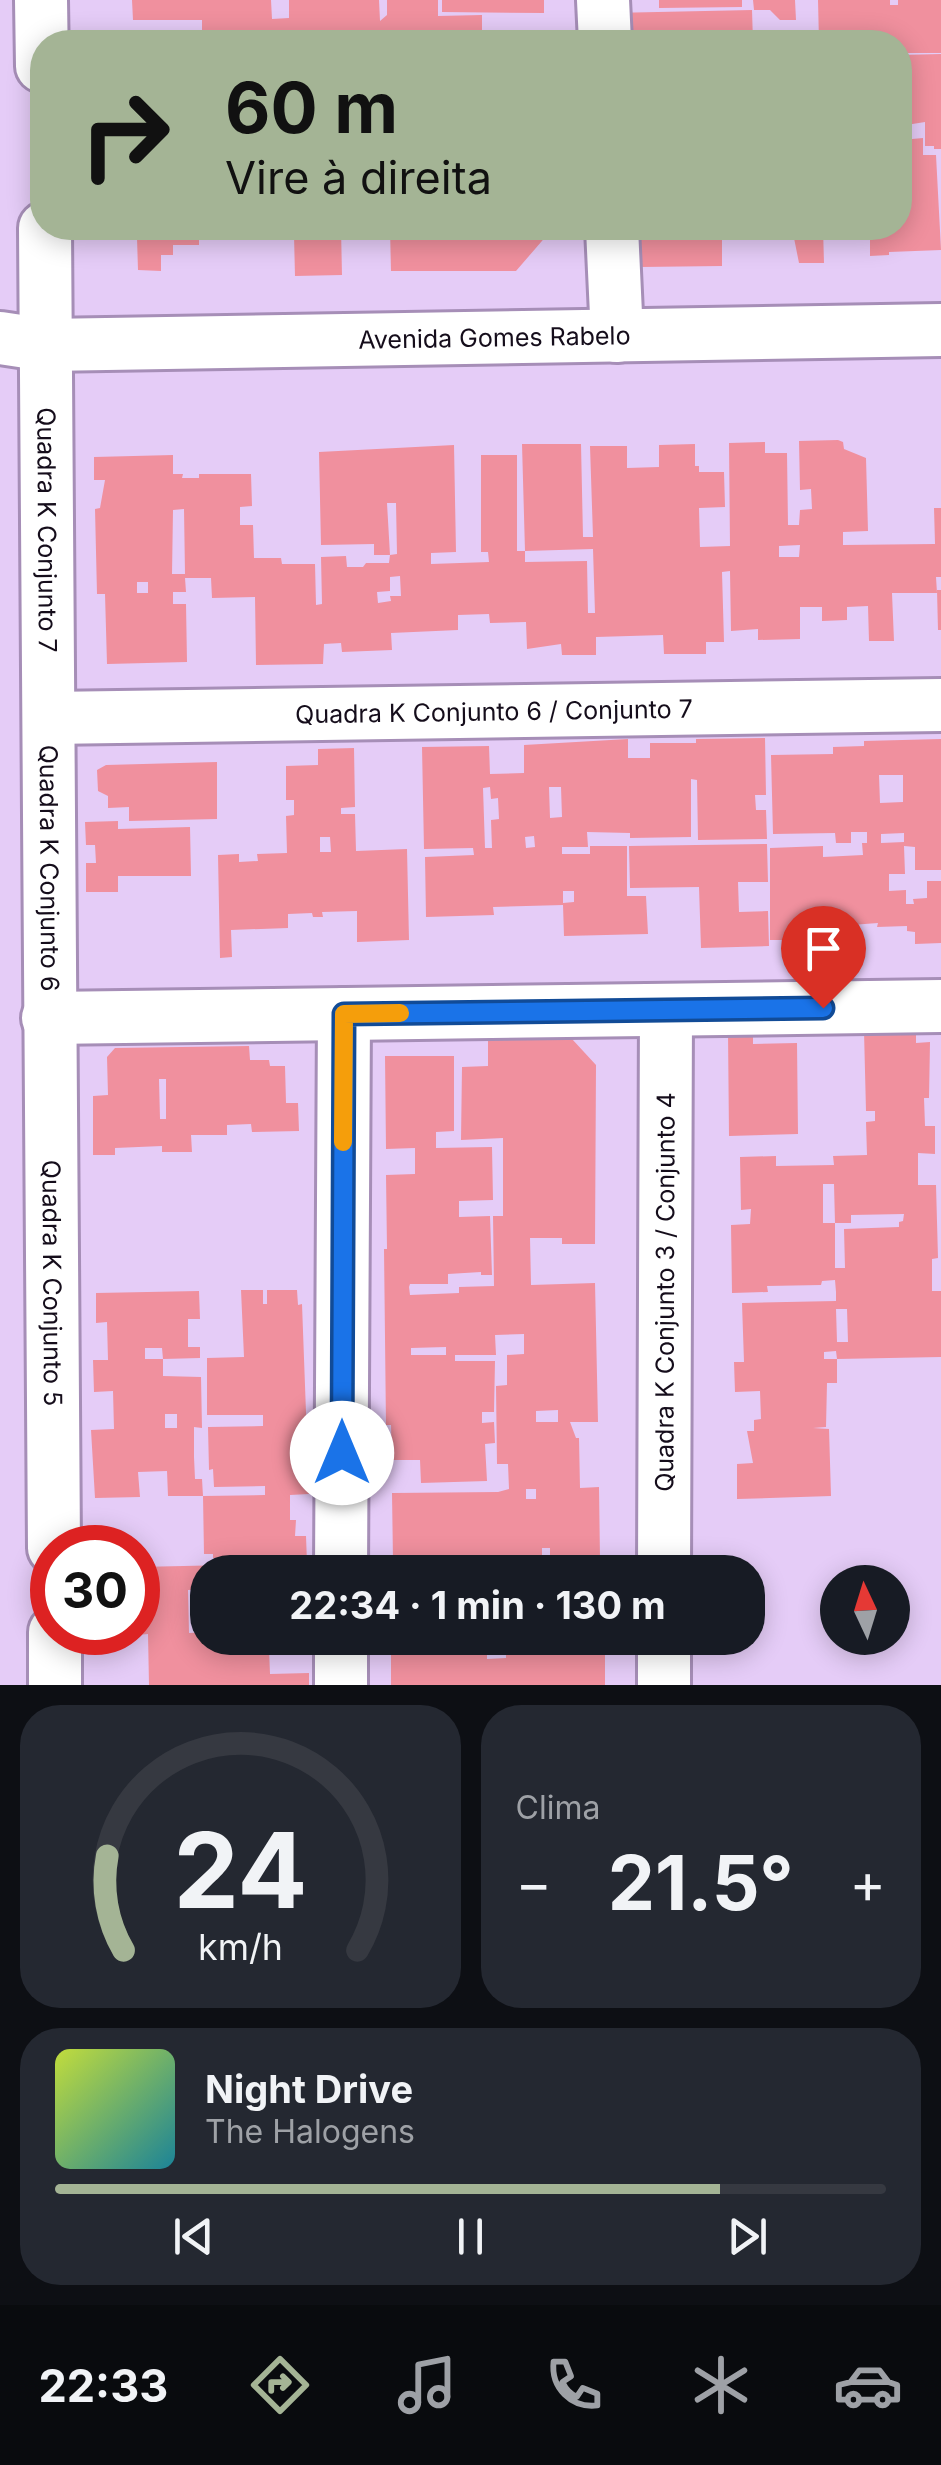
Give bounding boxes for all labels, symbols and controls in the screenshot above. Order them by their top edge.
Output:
text: 60 m [225,65,398,150]
icon: right [60,70,190,200]
text: Vire à direita [225,150,492,205]
street label: Avenida Gomes Rabelo [358,320,631,355]
street label: Quadra K Conjunto 7 [31,407,63,653]
street label: Quadra K Conjunto 6 / Conjunto 7 [295,694,693,729]
street label: Quadra K Conjunto 6 [34,744,65,991]
pin [781,906,866,1009]
icon: arrive [796,921,851,976]
street label: Quadra K Conjunto 3 / Conjunto 4 [649,1092,681,1492]
street label: Quadra K Conjunto 5 [36,1160,68,1406]
position arrow [290,1401,394,1505]
speed limit sign: 30 [30,1525,160,1655]
north arrow [820,1565,910,1655]
map controls [820,1565,910,1655]
text: 22:34 · 1 min · 130 m [289,1582,666,1628]
text: Clima [516,1788,600,1827]
text: 24 [173,1807,307,1933]
text: 21.5° [608,1837,794,1928]
text: − [516,1850,552,1916]
text: + [850,1850,886,1916]
text: km/h [198,1925,283,1969]
text: Night Drive [205,2066,413,2112]
text: The Halogens [205,2112,415,2151]
icon: previous [166,2209,221,2264]
icon: pause [443,2209,498,2264]
icon: next [720,2209,775,2264]
icon: directions [245,2350,315,2420]
icon: music [392,2350,462,2420]
icon: phone [539,2350,609,2420]
icon: climate [686,2350,756,2420]
icon: car [833,2350,903,2420]
text: 22:33 [38,2358,168,2413]

